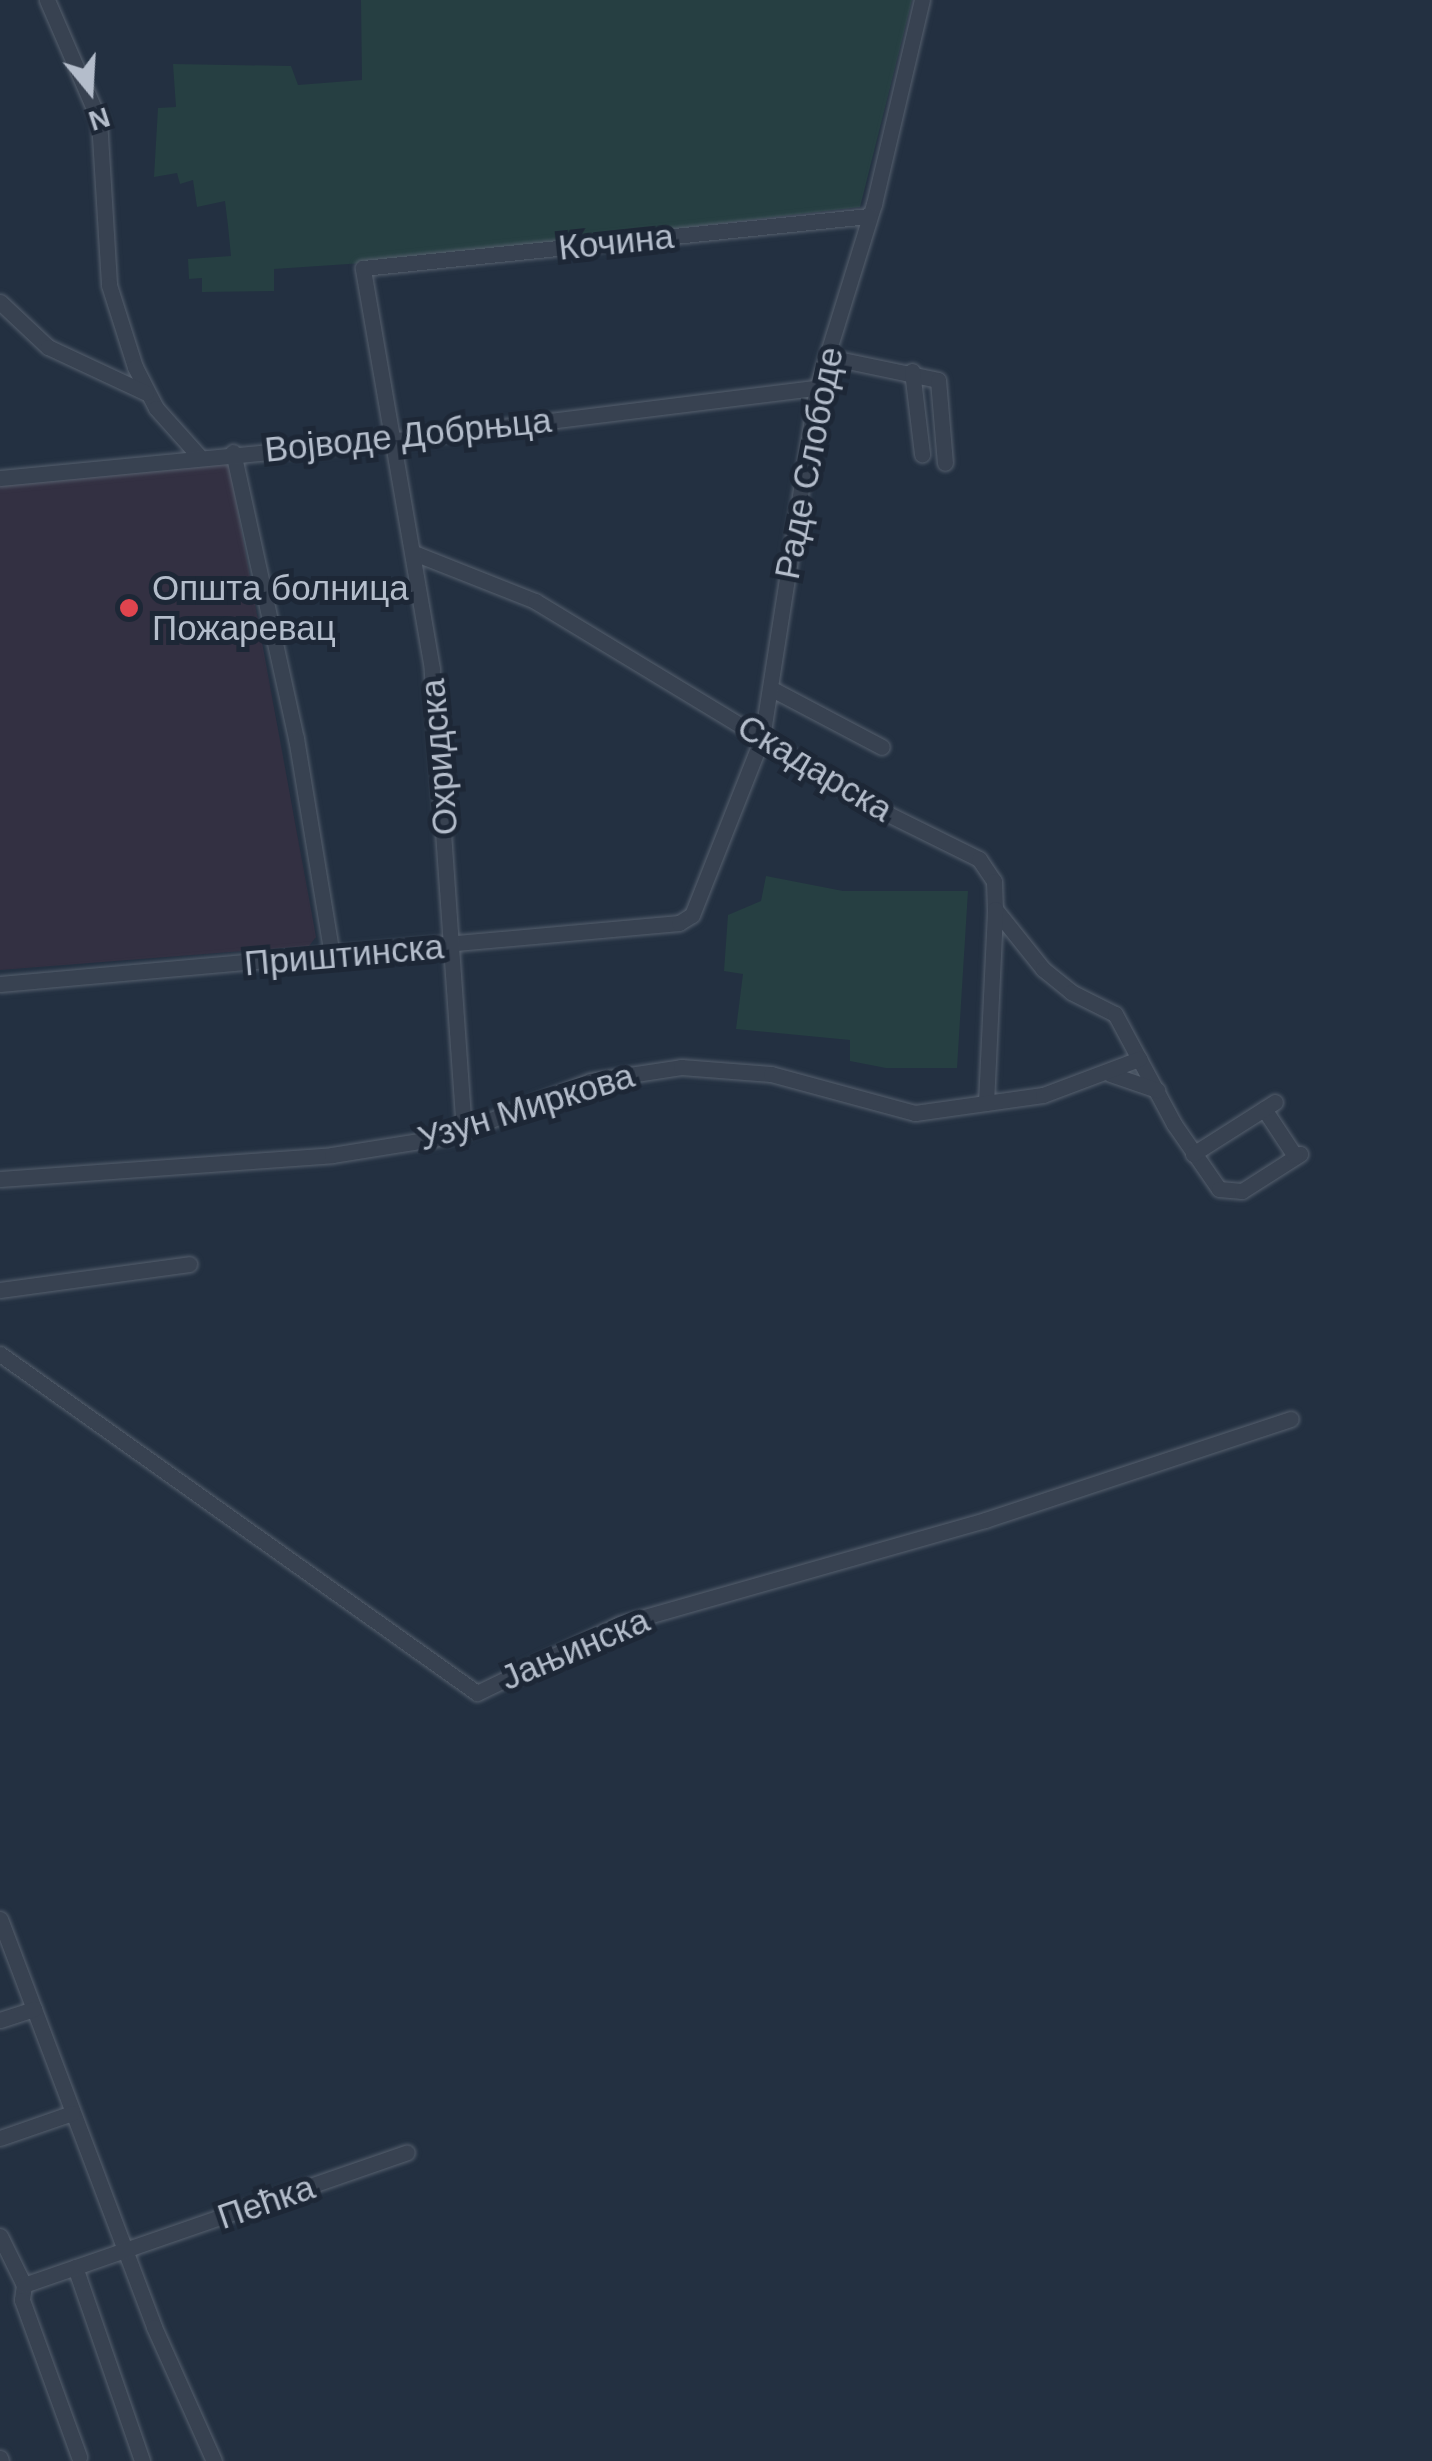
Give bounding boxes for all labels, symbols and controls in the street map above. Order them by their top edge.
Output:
north arrow [40,40,140,140]
text: N [85,101,114,137]
street label: Кочина [556,215,676,269]
street label: Раде Слободе [766,343,852,583]
street label: Војводе Добрњца [263,399,553,471]
place label: Општа болница Пожаревац [152,567,409,649]
marker: Општа болница Пожаревац [116,595,142,621]
street label: Охридска [411,677,467,837]
street label: Скадарска [730,705,900,831]
street label: Приштинска [242,925,446,985]
street label: Узун Миркова [413,1054,639,1160]
street label: Јањинска [494,1599,656,1699]
street label: Пећка [212,2166,320,2238]

